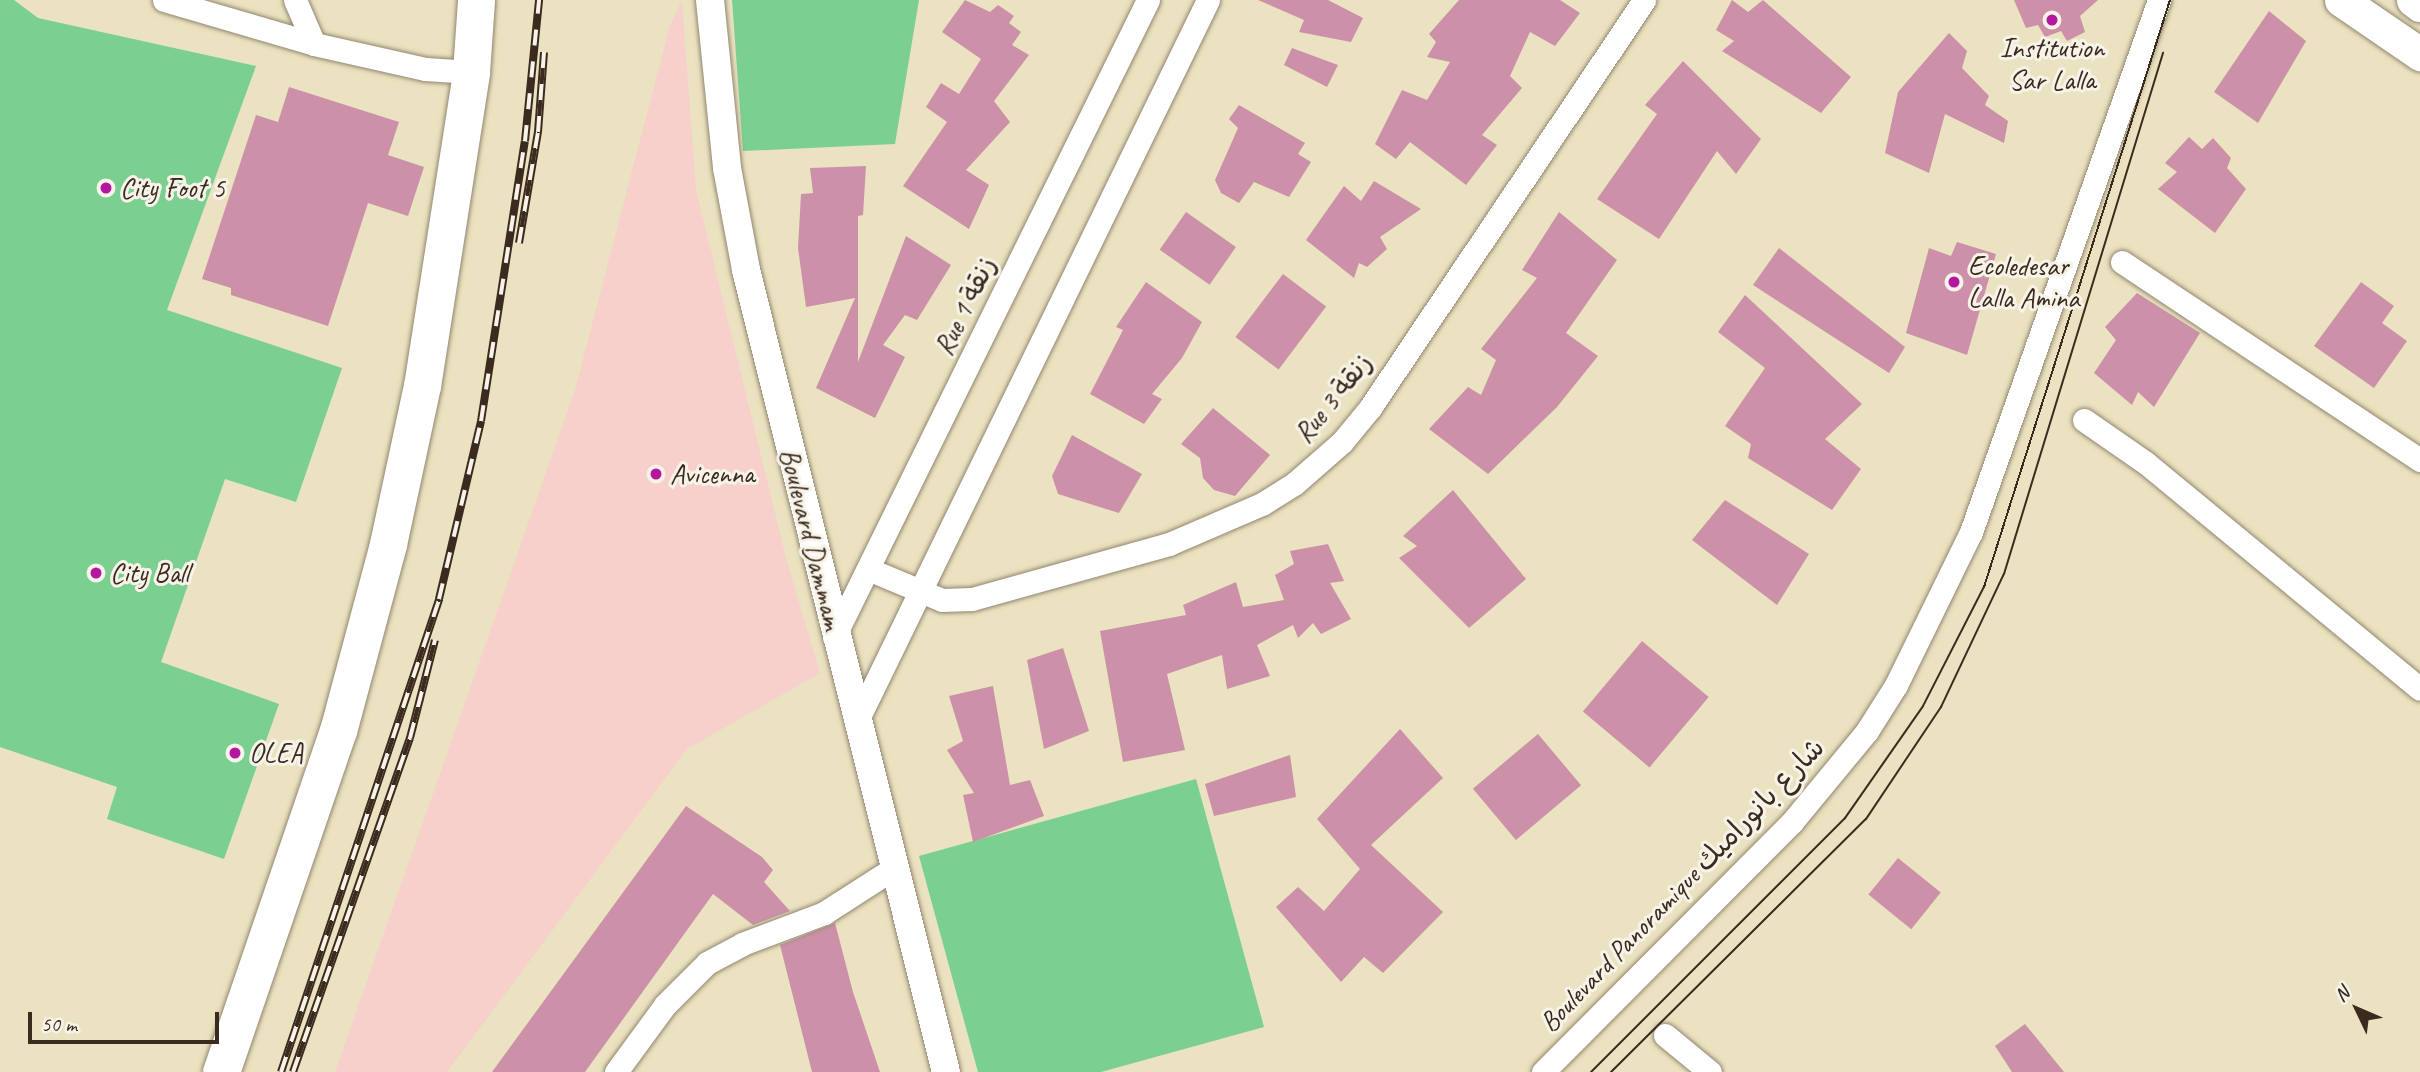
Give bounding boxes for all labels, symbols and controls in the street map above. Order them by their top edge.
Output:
marker: Institution Sar Lalla [2044,12,2060,28]
place label: Institution Sar Lalla [2000,31,2104,97]
place label: City Foot 5 [120,171,225,205]
marker: City Foot 5 [98,180,114,196]
place label: Ecoledesar Lalla Amina [1968,249,2078,315]
street label: Rue 1 زنقة [927,251,1003,361]
marker: Ecoledesar Lalla Amina [1946,274,1962,290]
street label: Rue 3 زنقة [1287,346,1379,450]
street label: Boulevard Dammam [772,445,850,633]
place label: Avicenna [670,457,754,491]
marker: Avicenna [648,466,664,482]
place label: City Ball [110,556,190,590]
marker: City Ball [88,565,104,581]
street label: Boulevard Panoramique شارع بانوراميك [1532,731,1832,1039]
place label: OLEA [249,736,303,770]
marker: OLEA [227,745,243,761]
north arrow [2322,974,2392,1044]
text: N [2329,982,2355,1007]
scale bar [32,998,222,1042]
text: 50 m [41,1011,77,1037]

